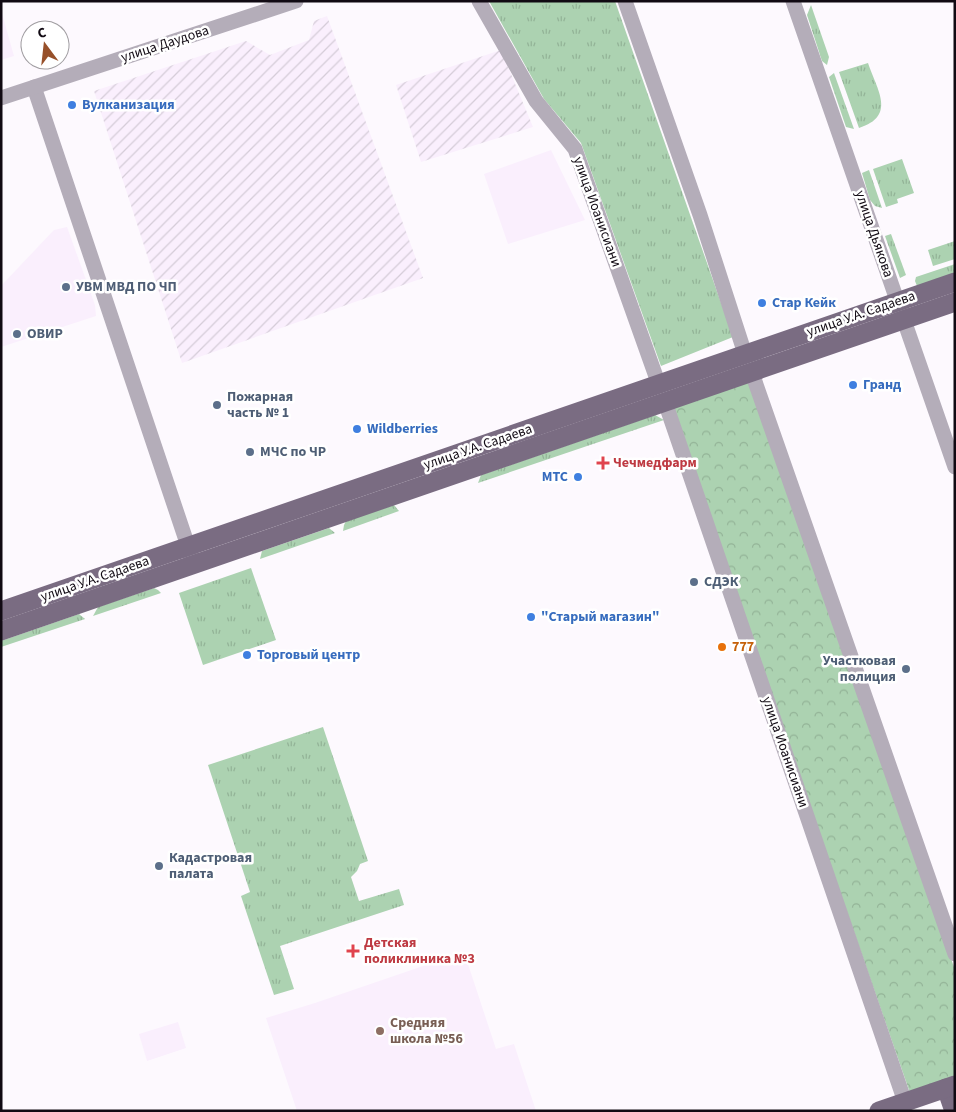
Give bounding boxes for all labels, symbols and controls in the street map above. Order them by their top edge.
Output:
north arrow [20,20,70,70]
street label: улица Даудова [119,20,211,68]
text: С [35,23,48,44]
place label: Вулканизация [82,95,175,115]
marker: Вулканизация [66,99,78,111]
street label: улица Иоанисиани [568,154,626,270]
street label: улица Дьякова [850,188,898,280]
place label: УВМ МВД ПО ЧП [76,277,177,297]
marker: УВМ МВД ПО ЧП [60,281,72,293]
street label: улица У.А. Садаева [804,286,918,342]
place label: Стар Кейк [772,293,836,313]
marker: Стар Кейк [756,297,768,309]
place label: ОВИР [27,324,63,344]
marker: ОВИР [11,328,23,340]
place label: Гранд [863,375,902,395]
marker: Гранд [847,379,859,391]
place label: Пожарная часть № 1 [227,387,293,423]
marker: Пожарная часть № 1 [211,399,223,411]
place label: Wildberries [367,419,438,439]
street label: улица У.А. Садаева [421,419,535,475]
marker: Wildberries [351,423,363,435]
place label: МЧС по ЧР [260,442,326,462]
marker: МЧС по ЧР [244,446,256,458]
place label: Чечмедфарм [613,453,697,473]
marker: Чечмедфарм [597,457,609,469]
place label: МТС [542,467,568,487]
marker: МТС [572,471,584,483]
street label: улица У.А. Садаева [38,551,152,607]
place label: СДЭК [704,572,739,592]
marker: СДЭК [688,576,700,588]
place label: "Старый магазин" [541,607,659,627]
marker: "Старый магазин" [525,611,537,623]
place label: 777 [732,637,754,657]
marker: 777 [716,641,728,653]
place label: Торговый центр [257,645,360,665]
marker: Торговый центр [241,649,253,661]
place label: Участковая полиция [823,651,896,687]
marker: Участковая полиция [900,663,912,675]
street label: улица Иоанисиани [757,694,813,810]
place label: Кадастровая палата [169,848,252,884]
marker: Кадастровая палата [153,860,165,872]
place label: Детская поликлиника №3 [364,933,475,969]
marker: Детская поликлиника №3 [346,944,360,958]
place label: Средняя школа №56 [390,1013,463,1049]
marker: Средняя школа №56 [374,1025,386,1037]

